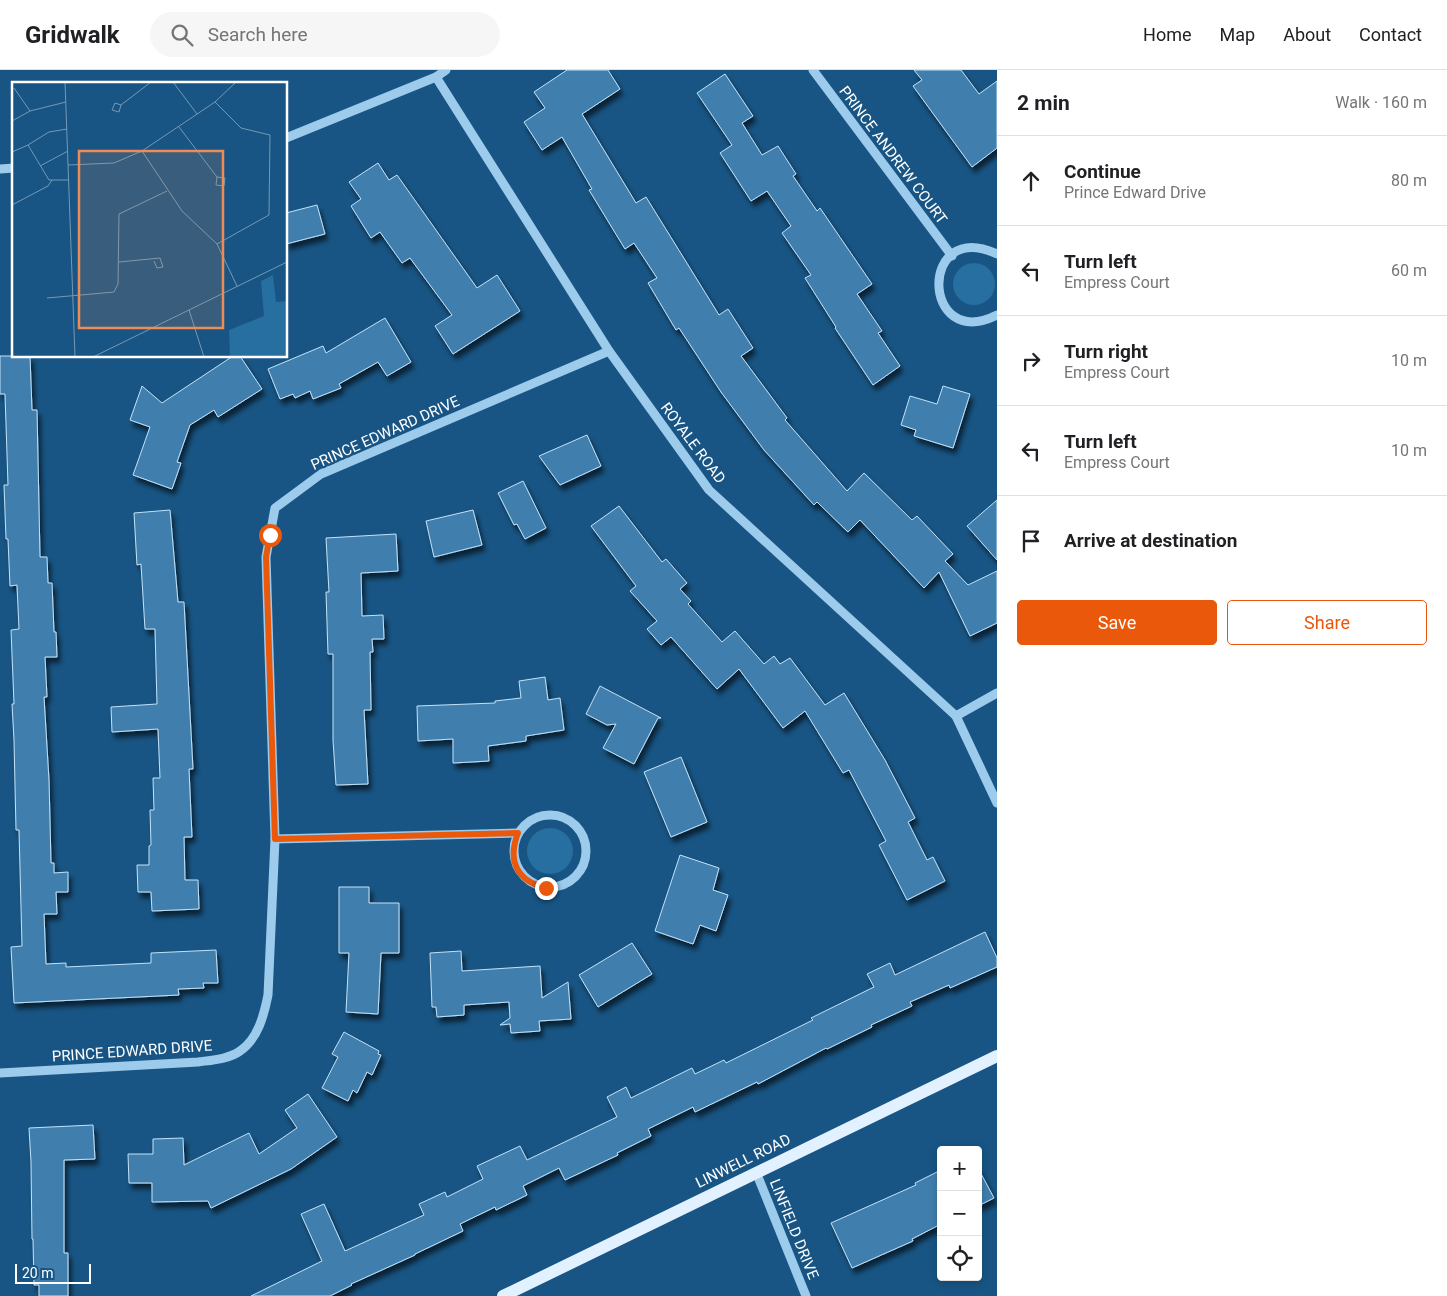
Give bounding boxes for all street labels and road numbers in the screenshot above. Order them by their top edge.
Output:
street label: PRINCE ANDREW COURT [835,82,951,228]
street label: PRINCE EDWARD DRIVE [308,392,462,474]
street label: ROYALE ROAD [657,399,729,487]
street label: PRINCE EDWARD DRIVE [51,1036,213,1066]
street label: LINWELL ROAD [692,1130,794,1192]
street label: LINFIELD DRIVE [766,1176,822,1282]

